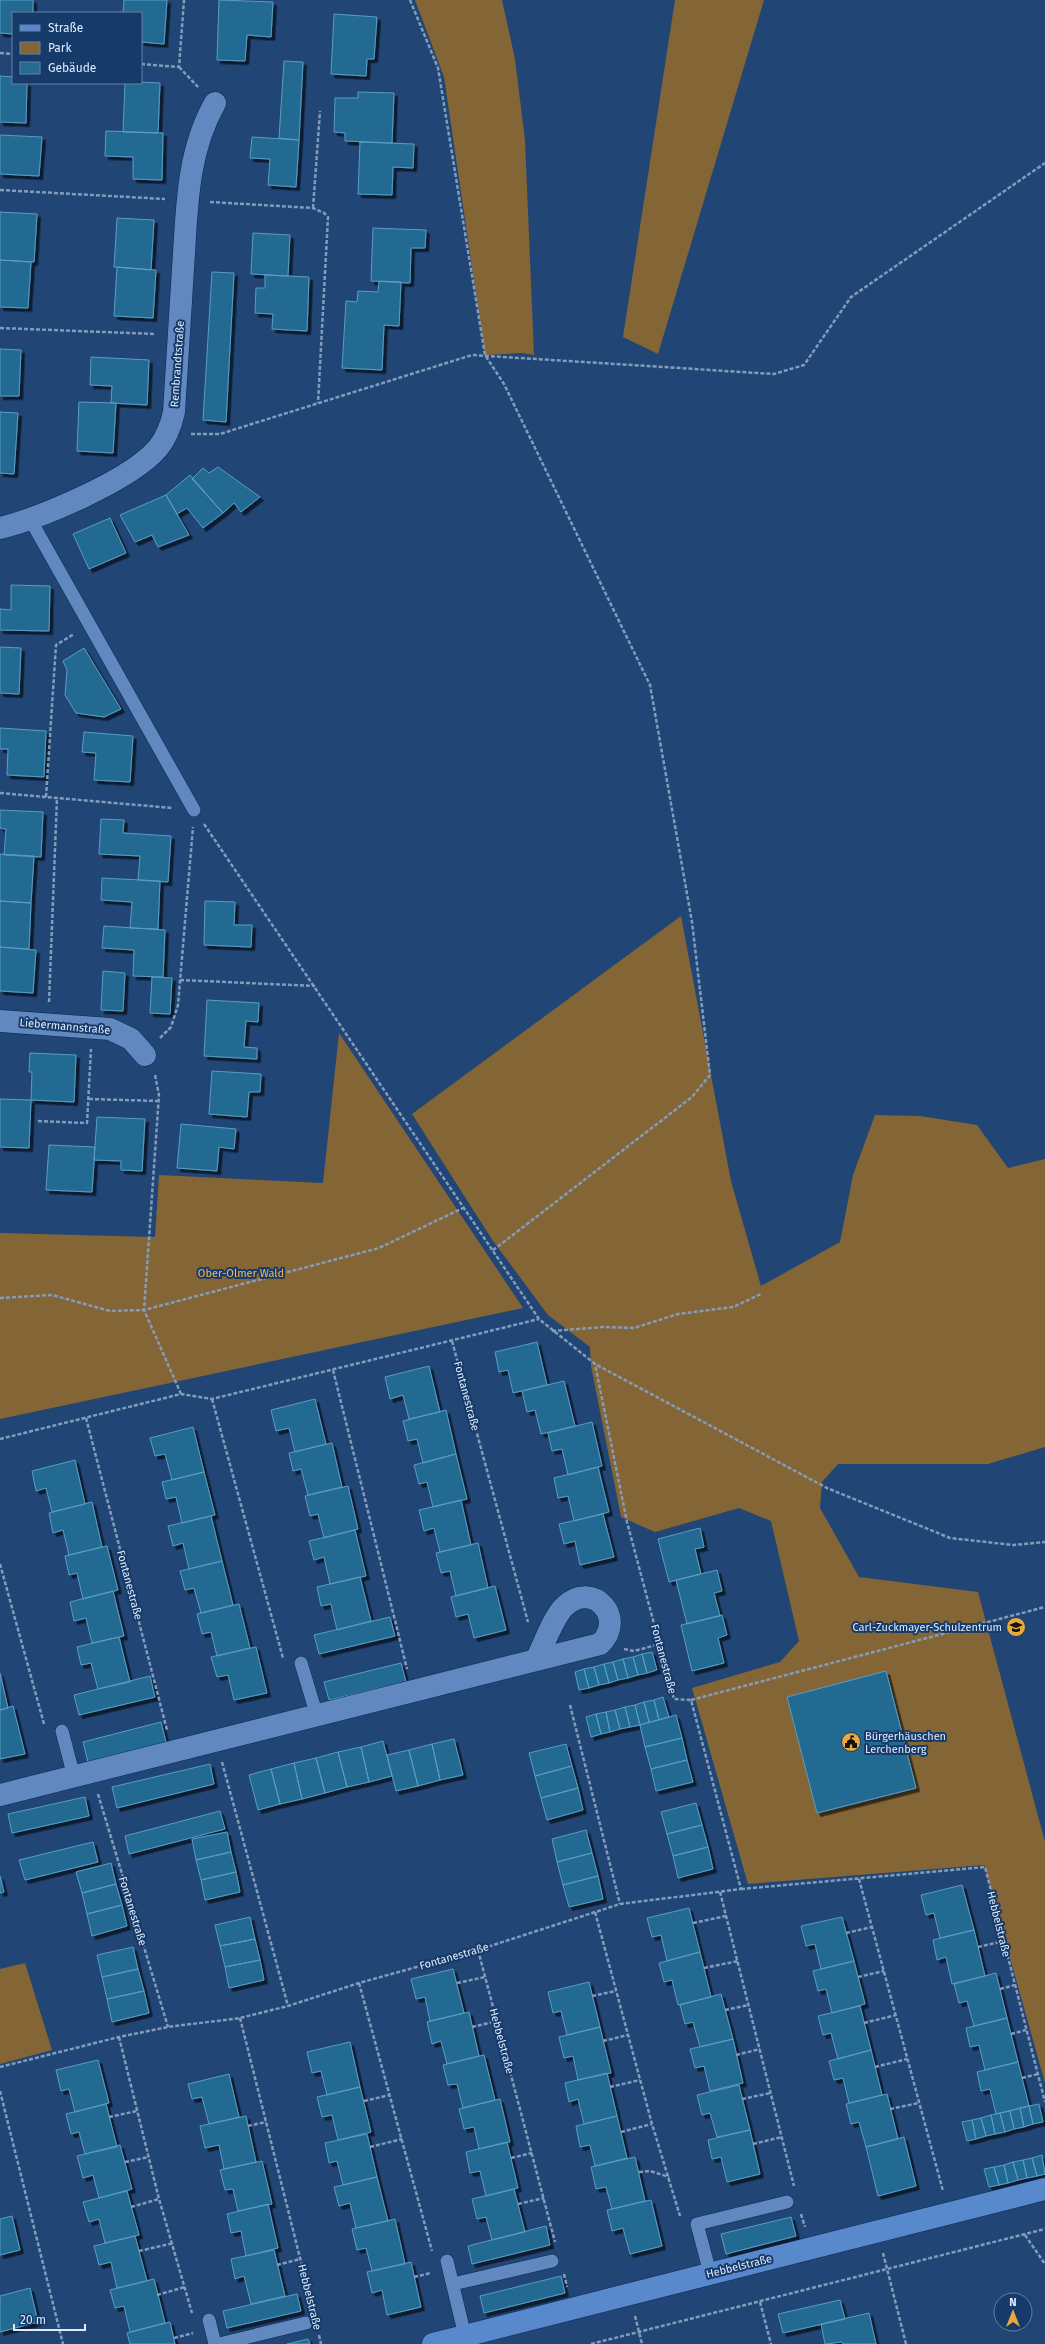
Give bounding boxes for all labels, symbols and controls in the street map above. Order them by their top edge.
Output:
legend [12,12,142,84]
text: Straße [48,21,83,35]
text: Park [48,41,72,55]
text: Gebäude [48,61,96,75]
street label: Rembrandtstraße [168,320,187,408]
street label: Liebermannstraße [19,1016,111,1037]
park label: Ober-Olmer Wald [198,1267,284,1280]
street label: Fontanestraße [451,1360,482,1432]
street label: Fontanestraße [114,1549,145,1621]
school or university icon: Carl-Zuckmayer-Schulzentrum [1005,1616,1027,1638]
place label: Carl-Zuckmayer-Schulzentrum [853,1621,1002,1634]
street label: Fontanestraße [648,1623,679,1695]
place label: Bürgerhäuschen Lerchenberg [865,1730,946,1756]
public building icon: Bürgerhäuschen Lerchenberg [840,1731,862,1753]
street label: Fontanestraße [116,1875,149,1947]
street label: Hebbelstraße [984,1890,1013,1958]
street label: Fontanestraße [418,1940,490,1973]
street label: Hebbelstraße [487,2007,516,2075]
street label: Hebbelstraße [705,2252,773,2281]
street label: Hebbelstraße [295,2263,324,2331]
north arrow [993,2292,1033,2332]
text: N [1009,2296,1017,2309]
scale bar [14,2306,85,2332]
text: 20 m [20,2313,46,2327]

